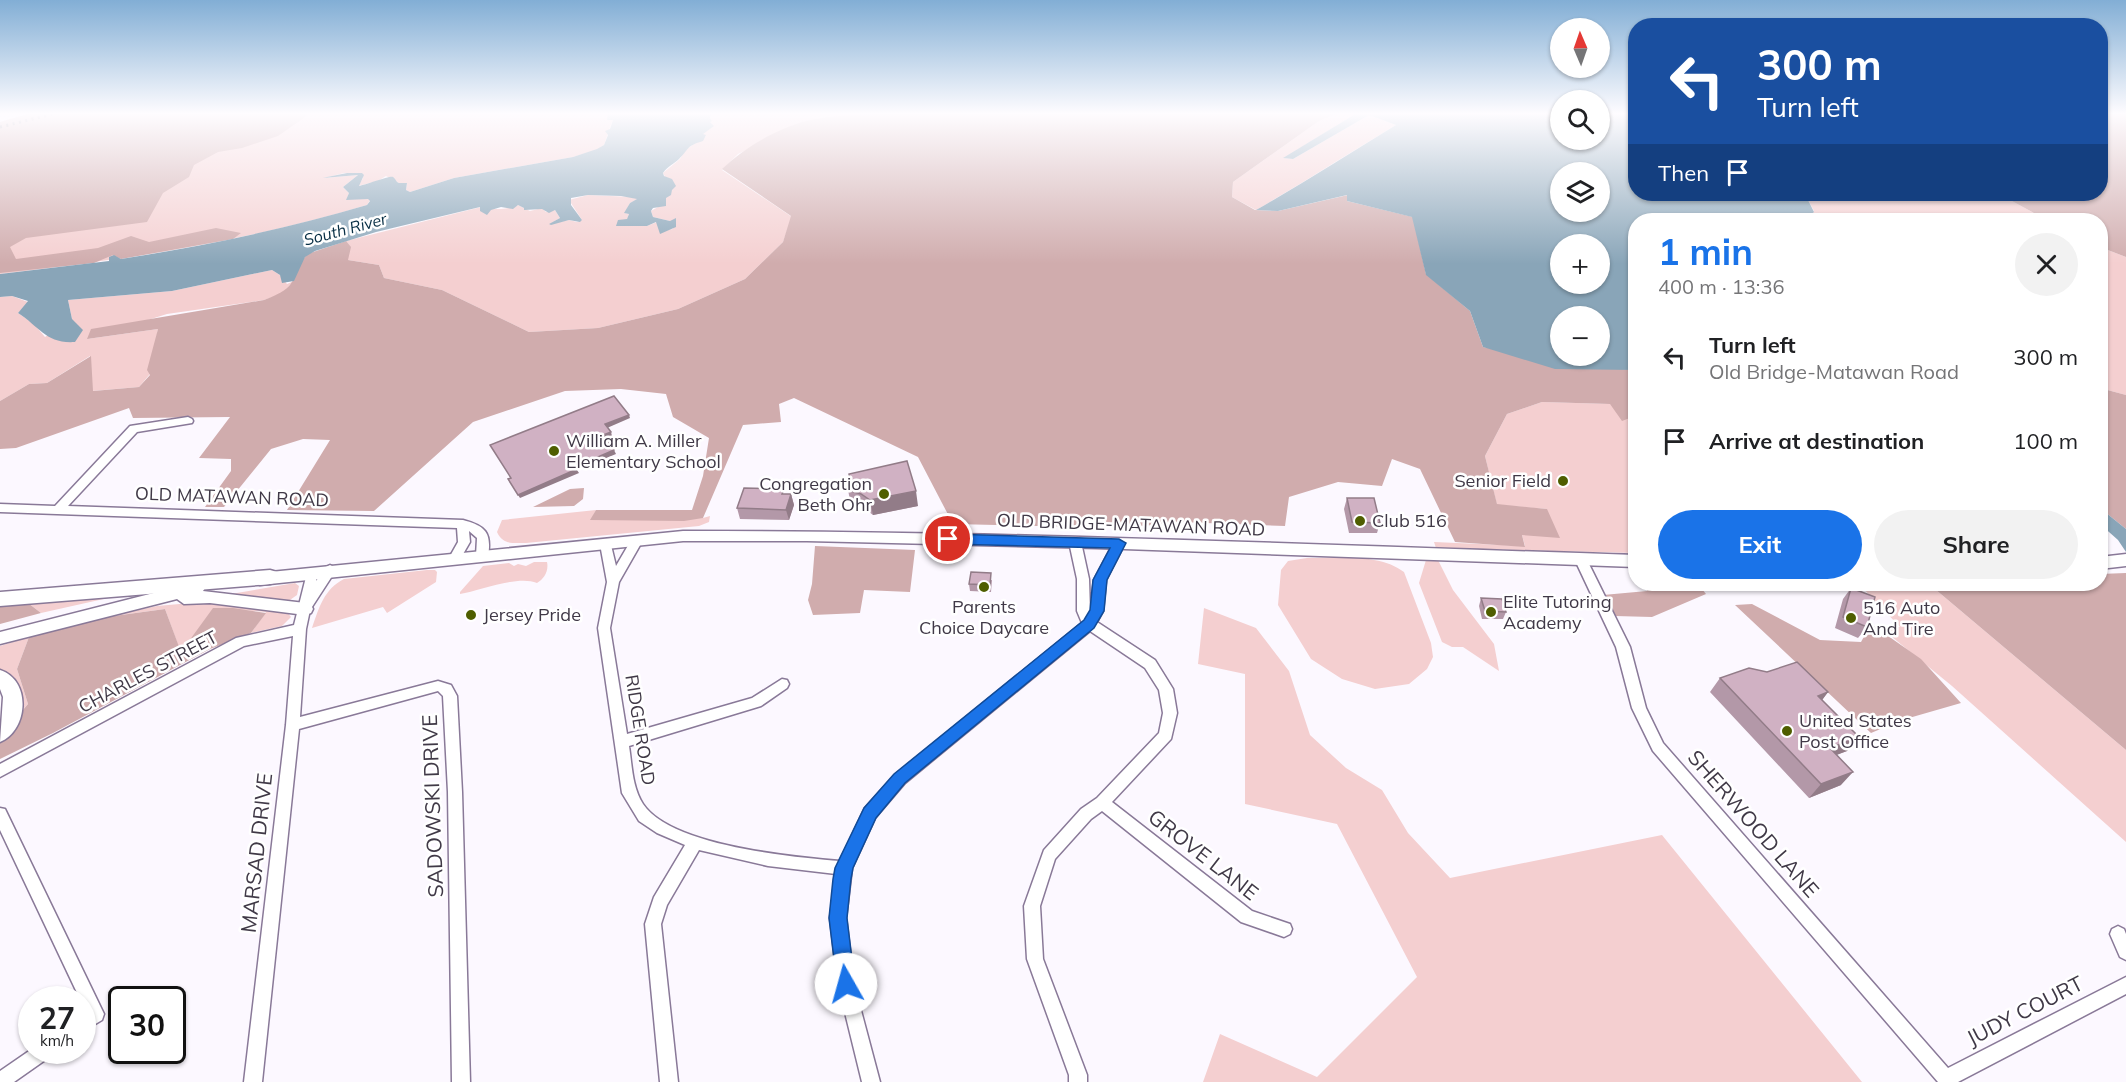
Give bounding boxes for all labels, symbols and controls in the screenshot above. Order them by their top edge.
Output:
north arrow [1550,18,1610,78]
map controls [1550,18,1610,366]
text: 300 m [1757,38,1882,91]
icon: left [1658,42,1736,120]
button: search [1550,90,1610,150]
text: Turn left [1757,90,1859,124]
icon: arrive [1721,156,1754,189]
text: Then [1658,159,1709,187]
button: layers [1550,162,1610,222]
water label: South River [301,208,390,250]
text: 1 min [1658,229,1753,274]
button: close [2015,233,2078,296]
button: + [1550,234,1610,294]
text: 400 m · 13:36 [1658,274,1784,299]
button: − [1550,306,1610,366]
text: Turn left [1709,331,1796,359]
icon: left [1658,341,1691,374]
text: 300 m [2013,343,2078,371]
text: Old Bridge-Matawan Road [1709,359,1959,384]
icon: arrive [1658,425,1691,458]
text: Arrive at destination [1709,427,1924,455]
text: 100 m [2013,427,2078,455]
place label: William A. Miller Elementary School [566,429,721,473]
marker: William A. Miller Elementary School [547,444,561,458]
place label: Senior Field [1454,469,1551,492]
place label: Congregation Beth Ohr [759,472,872,516]
marker: Senior Field [1556,474,1570,488]
street label: OLD MATAWAN ROAD [135,482,329,511]
marker: Congregation Beth Ohr [877,487,891,501]
street label: OLD BRIDGE-MATAWAN ROAD [997,508,1265,541]
place label: Club 516 [1372,509,1447,532]
button: Exit [1658,510,1862,579]
button: Share [1874,510,2078,579]
pin [922,513,973,564]
marker: Club 516 [1353,514,1367,528]
icon: arrive [931,522,964,555]
marker: Parents Choice Daycare [977,580,991,594]
place label: Elite Tutoring Academy [1503,590,1612,634]
place label: Parents Choice Daycare [919,595,1049,639]
place label: 516 Auto And Tire [1863,596,1940,640]
place label: Jersey Pride [483,603,581,626]
marker: Elite Tutoring Academy [1484,605,1498,619]
marker: Jersey Pride [464,608,478,622]
marker: 516 Auto And Tire [1844,611,1858,625]
street label: CHARLES STREET [74,625,221,718]
street label: RIDGE ROAD [620,673,661,787]
place label: United States Post Office [1799,709,1912,753]
street label: SADOWSKI DRIVE [416,714,448,898]
marker: United States Post Office [1780,724,1794,738]
street label: SHERWOOD LANE [1683,744,1825,902]
street label: MARSAD DRIVE [235,772,277,934]
street label: GROVE LANE [1143,803,1264,905]
position arrow [814,952,878,1016]
street label: JUDY COURT [1962,969,2088,1051]
speed limit sign: 30 [108,986,186,1064]
text: 27 [39,999,75,1037]
text: km/h [40,1031,74,1050]

